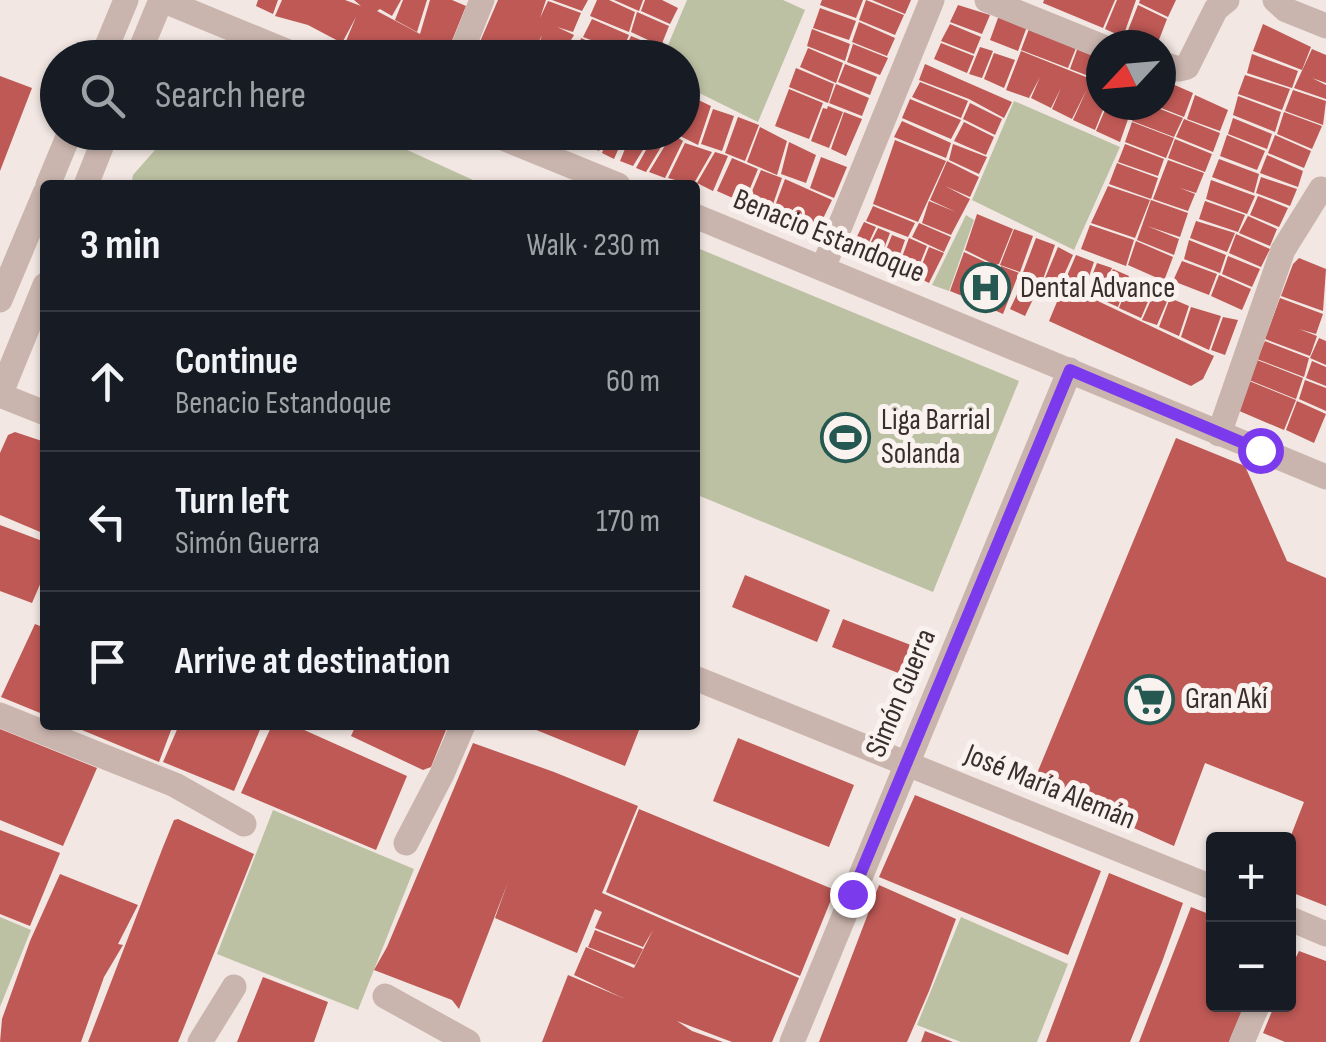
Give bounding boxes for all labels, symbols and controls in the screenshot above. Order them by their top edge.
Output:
north arrow [1086,30,1176,120]
search box [40,40,700,150]
icon: search [75,68,130,123]
text: Search here [155,73,306,118]
street label: Benacio Estandoque [728,181,930,291]
text: 3 min [80,220,160,271]
text: Walk · 230 m [526,226,660,265]
hospital icon: Dental Advance [959,262,1011,314]
place label: Dental Advance [1020,270,1175,306]
text: Continue [175,339,298,384]
icon: ahead [80,354,135,409]
text: 60 m [606,362,660,401]
text: Benacio Estandoque [175,384,392,423]
place label: Liga Barrial Solanda [881,402,991,472]
sports icon: Liga Barrial Solanda [820,411,872,463]
route start [1238,428,1284,474]
text: Turn left [175,479,289,524]
icon: left [80,494,135,549]
text: 170 m [596,502,660,541]
text: Simón Guerra [175,524,320,563]
street label: Simón Guerra [858,624,944,762]
icon: arrive [80,634,135,689]
text: Arrive at destination [175,639,450,684]
supermarket icon: Gran Akí [1124,673,1176,725]
place label: Gran Akí [1185,681,1268,717]
street label: José María Alemán [959,736,1140,838]
map controls [1206,832,1296,1012]
button: + [1206,832,1296,922]
route end [830,872,876,918]
button: − [1206,922,1296,1012]

